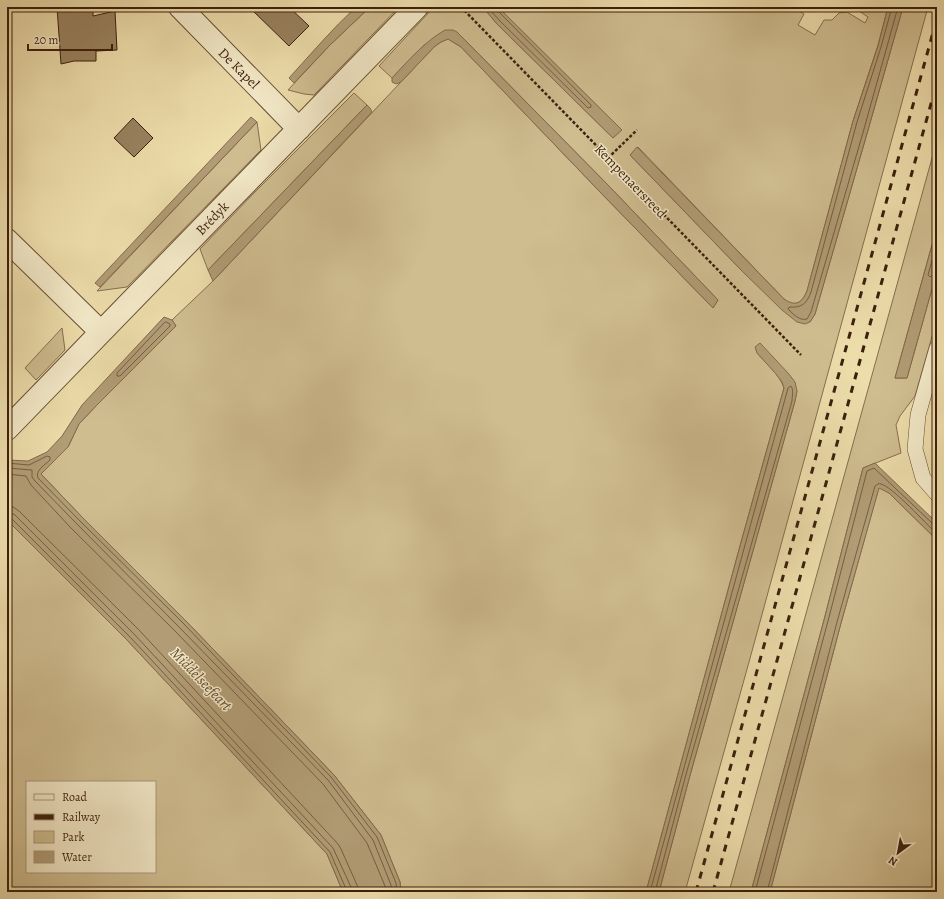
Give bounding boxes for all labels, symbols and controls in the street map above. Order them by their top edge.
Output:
scale bar [28,26,112,52]
text: 20 m [34,32,58,48]
street label: De Kapel [214,44,264,94]
street label: Kempenaersreed [590,140,671,223]
street label: Brédyk [191,197,233,239]
water label: Middelseefeart [166,643,237,715]
legend [26,781,156,873]
text: Road [62,789,88,805]
text: Railway [62,809,101,825]
text: Park [62,829,85,845]
north arrow [878,833,918,873]
text: Water [61,849,92,865]
text: N [886,853,900,870]

